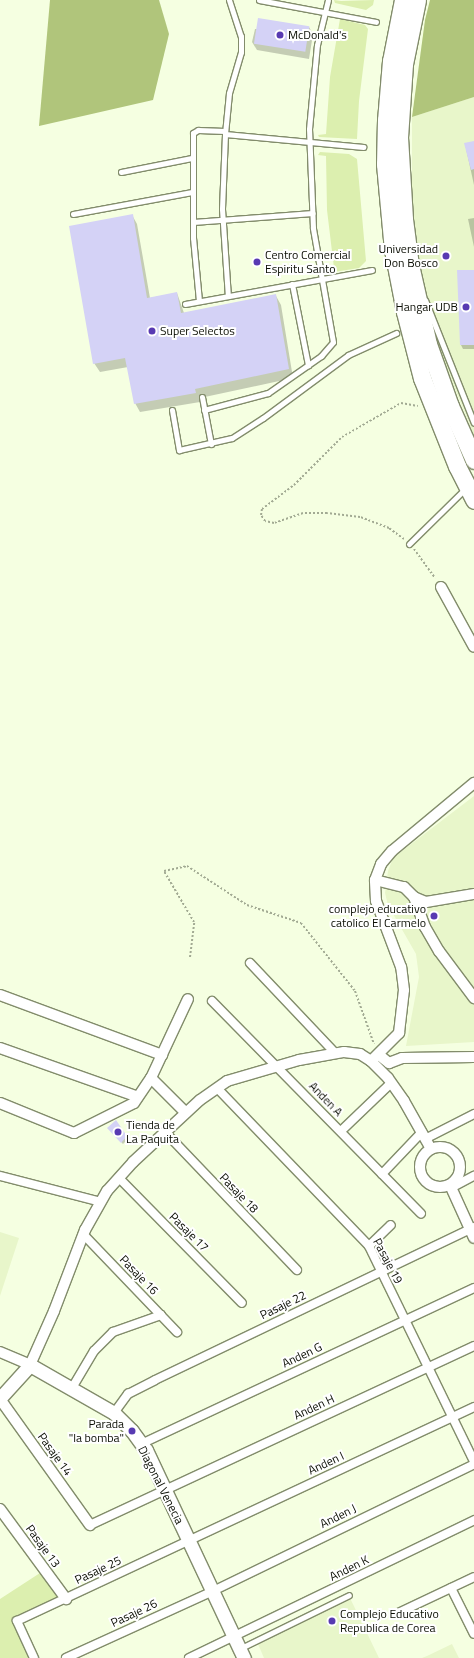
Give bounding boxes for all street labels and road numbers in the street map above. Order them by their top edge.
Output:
street label: Anden A [306,1079,346,1119]
street label: Pasaje 18 [217,1170,261,1216]
street label: Pasaje 17 [166,1209,212,1255]
street label: Pasaje 19 [370,1236,406,1286]
street label: Pasaje 16 [117,1252,161,1298]
street label: Pasaje 22 [258,1288,308,1322]
street label: Anden G [280,1339,324,1371]
street label: Anden H [291,1391,337,1423]
street label: Pasaje 14 [35,1430,75,1478]
street label: Diagonal Venecia [135,1444,187,1526]
street label: Anden I [306,1448,346,1478]
street label: Anden J [318,1501,358,1531]
street label: Pasaje 13 [23,1522,63,1570]
street label: Anden K [327,1552,371,1584]
street label: Pasaje 25 [73,1553,123,1587]
street label: Pasaje 26 [109,1596,159,1630]

